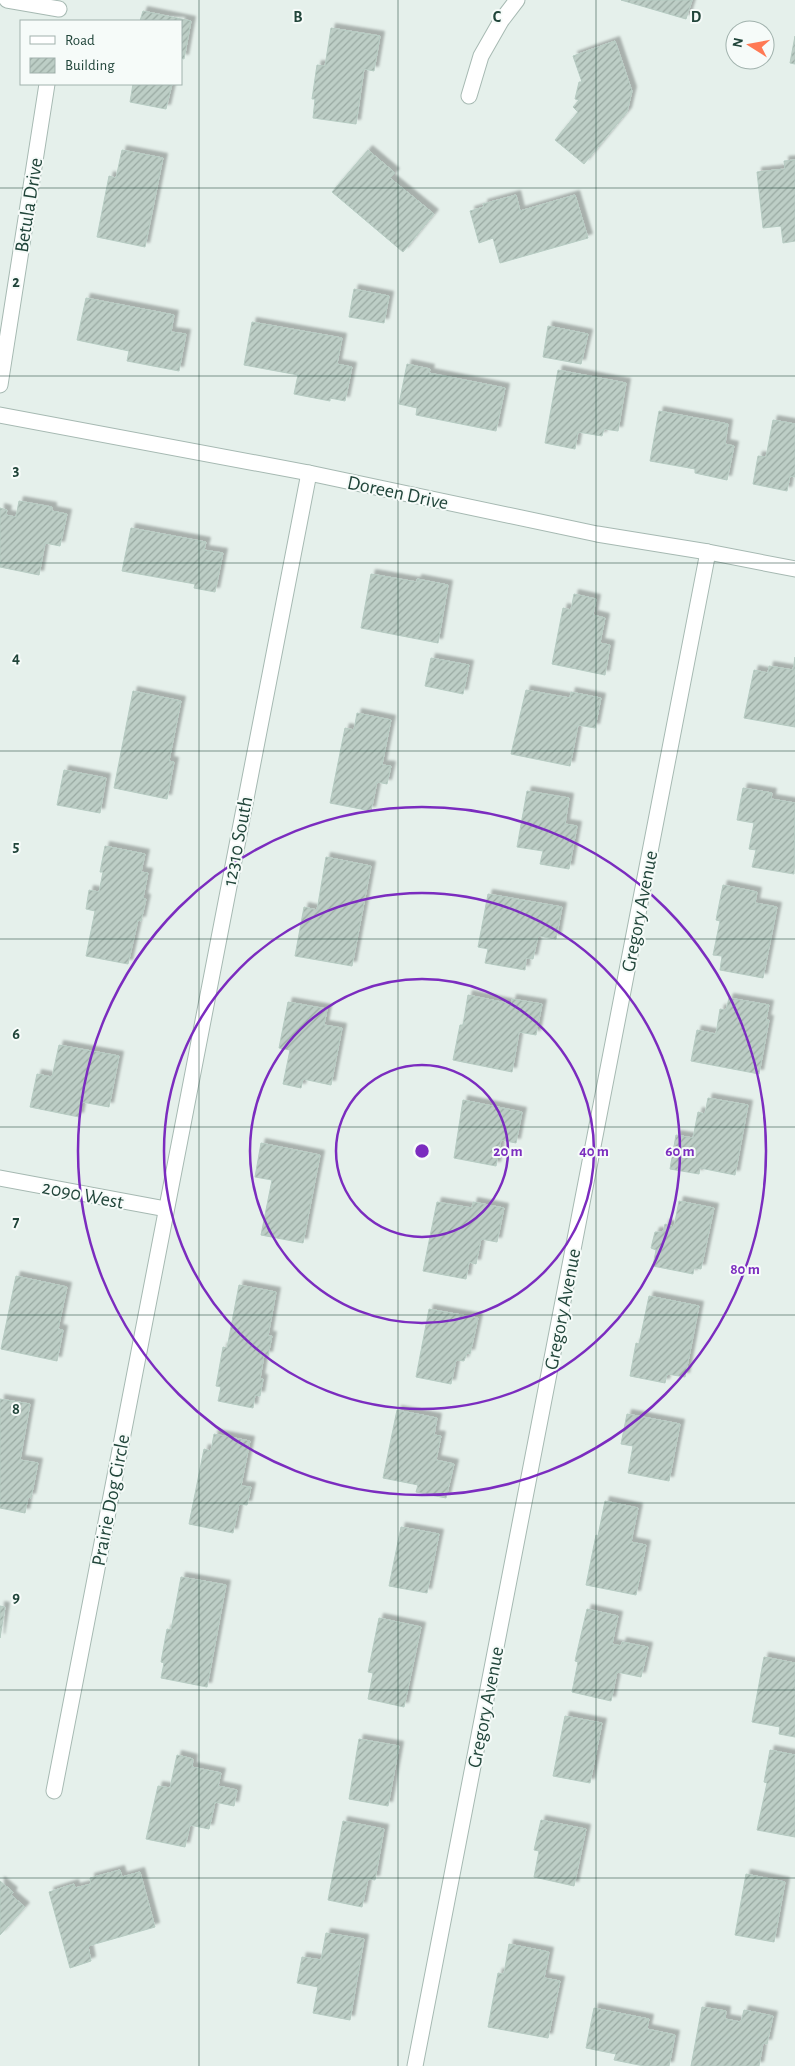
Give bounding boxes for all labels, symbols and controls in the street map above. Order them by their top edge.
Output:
text: B [293,9,303,25]
text: C [493,9,502,25]
text: D [691,9,702,25]
legend [20,20,182,85]
north arrow [725,20,775,70]
text: Road [65,33,95,48]
text: N [730,37,746,49]
text: Building [65,58,115,73]
street label: Betula Drive [12,156,46,254]
text: 2 [12,274,20,290]
text: 3 [13,462,20,478]
street label: Doreen Drive [346,473,450,513]
text: 4 [12,650,20,666]
street label: 12310 South [220,795,256,888]
text: 5 [13,838,20,854]
street label: Gregory Avenue [618,849,662,974]
text: 6 [12,1026,20,1042]
centre of rings [413,1142,431,1160]
text: 20 m [493,1144,523,1159]
text: 40 m [579,1144,609,1159]
text: 60 m [665,1144,695,1159]
street label: 2090 West [40,1177,126,1213]
text: 7 [13,1214,20,1230]
street label: Gregory Avenue [541,1247,585,1372]
text: 80 m [730,1262,760,1277]
text: 8 [12,1401,20,1417]
street label: Prairie Dog Circle [88,1433,134,1568]
text: 9 [12,1589,20,1605]
street label: Gregory Avenue [464,1645,508,1770]

